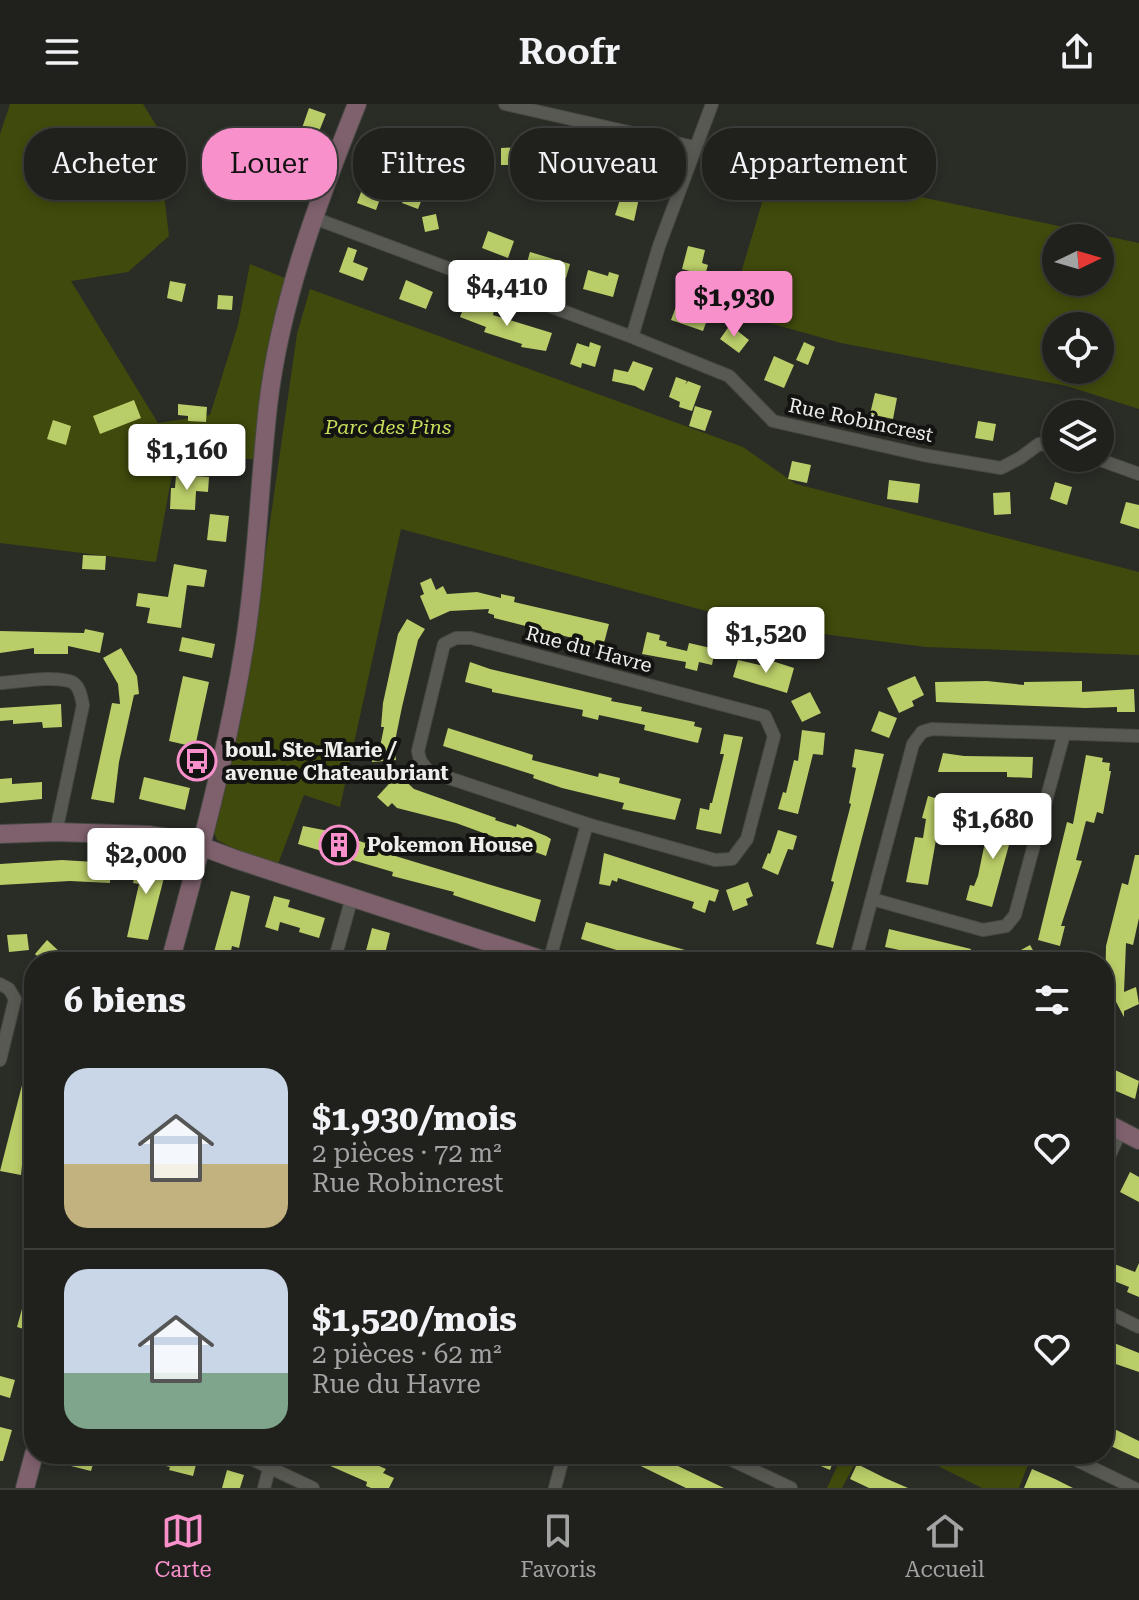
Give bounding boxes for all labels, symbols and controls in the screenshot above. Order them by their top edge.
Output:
icon: menu [40,30,84,74]
icon: share [1055,30,1099,74]
text: Roofr [519,31,620,73]
chip: Acheter [24,128,186,200]
chip: Louer [202,128,337,200]
chip: Filtres [353,128,494,200]
chip: Nouveau [510,128,686,200]
chip: Appartement [702,128,936,200]
north arrow [1042,224,1114,296]
map controls [1042,224,1114,472]
pin: $4,410 [442,260,572,328]
text: $4,410 [466,271,548,301]
pin: $1,930 [669,271,799,339]
text: $1,930 [693,282,775,312]
button: locate [1042,312,1114,384]
street label: Rue Robincrest [786,393,936,447]
button: layers [1042,400,1114,472]
park label: Parc des Pins [324,415,451,439]
pin: $1,160 [122,424,252,492]
text: $1,160 [146,435,228,465]
pin: $1,520 [701,607,831,675]
text: $1,520 [725,618,807,648]
street label: Rue du Havre [523,621,655,677]
place label: boul. Ste-Marie / avenue Chateaubriant [225,738,449,785]
bus stop icon: boul. Ste-Marie / avenue Chateaubriant [176,740,218,782]
pin: $1,680 [928,793,1058,861]
text: $1,680 [952,804,1034,834]
building icon: Pokemon House [318,824,360,866]
pin: $2,000 [81,828,211,896]
place label: Pokemon House [367,833,533,857]
text: $2,000 [105,839,187,869]
icon: filters [1030,978,1074,1022]
text: 6 biens [64,980,186,1020]
text: $1,930/mois [312,1098,517,1138]
icon: home [128,1100,224,1196]
icon: heart [1030,1126,1074,1170]
text: 2 pièces · 72 m² [312,1138,502,1168]
text: Rue Robincrest [312,1168,503,1198]
text: $1,520/mois [312,1299,517,1339]
icon: home [128,1301,224,1397]
icon: heart [1030,1327,1074,1371]
text: 2 pièces · 62 m² [312,1339,502,1369]
text: Rue du Havre [312,1369,481,1399]
tab: Carte [154,1509,212,1582]
tab: Favoris [520,1509,596,1582]
tab: Accueil [905,1509,985,1582]

